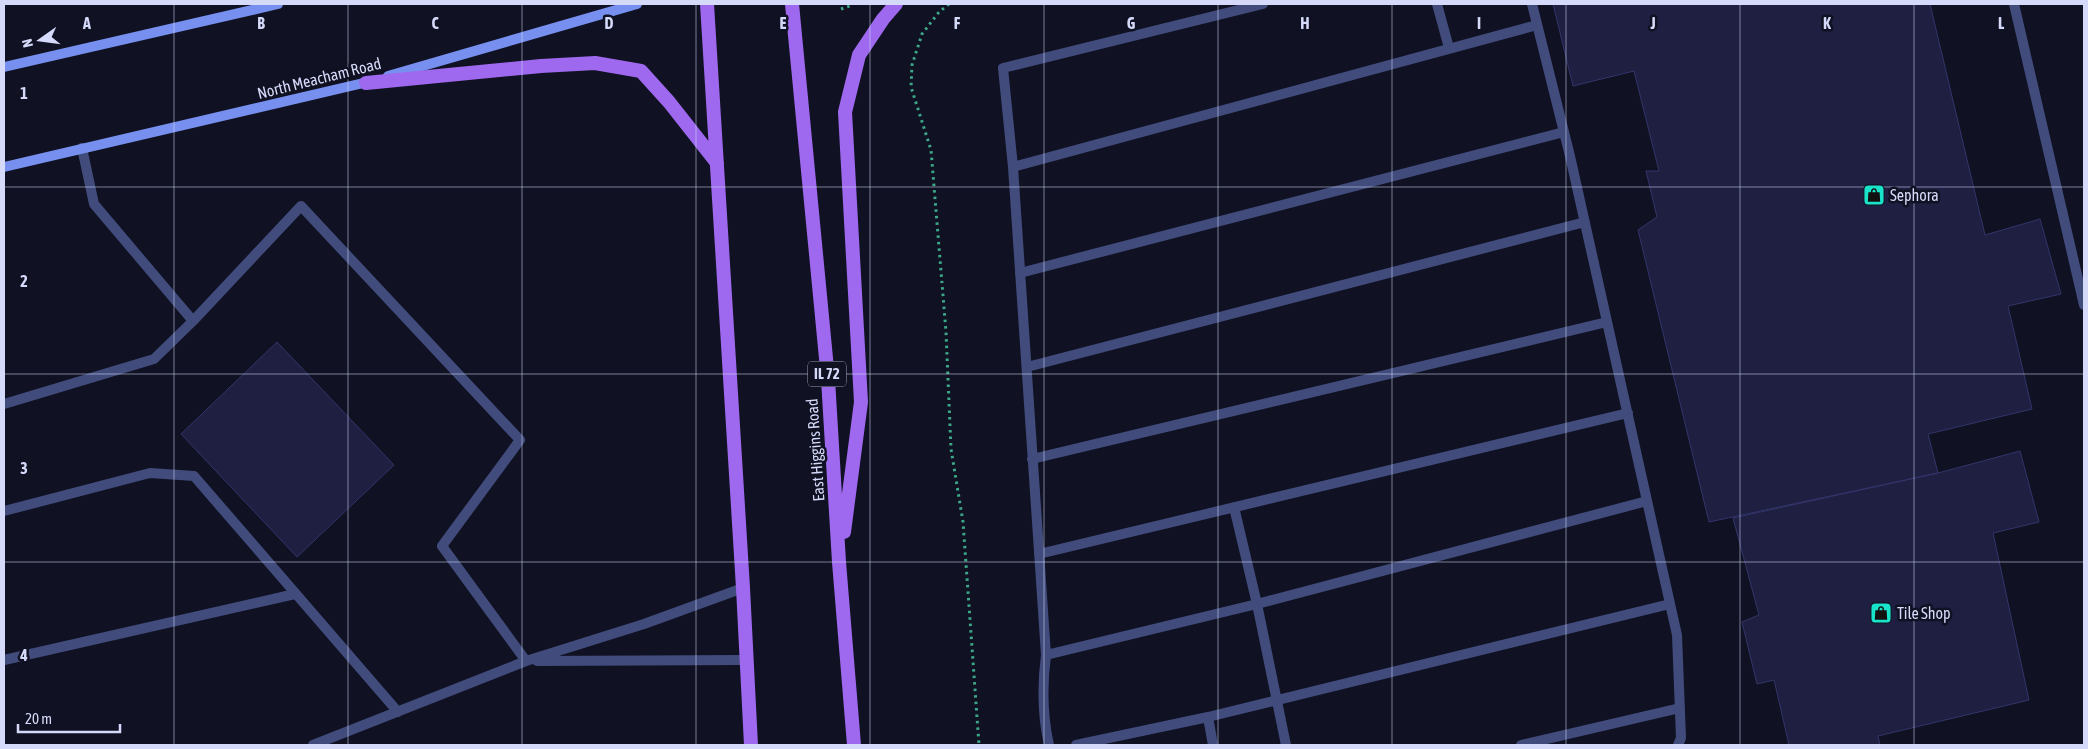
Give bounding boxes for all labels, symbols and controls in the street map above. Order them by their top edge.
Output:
text: A [82,14,91,32]
text: B [257,14,265,32]
text: C [431,14,439,32]
text: D [605,14,614,32]
text: E [780,14,787,32]
text: F [954,14,961,32]
text: G [1127,14,1136,32]
text: H [1300,14,1310,32]
text: I [1477,14,1481,32]
text: J [1649,14,1656,32]
text: K [1823,14,1831,32]
text: L [1998,14,2005,32]
north arrow [15,15,65,65]
text: N [19,37,36,49]
street label: North Meacham Road [255,54,383,102]
text: 1 [20,84,28,102]
shop icon: Sephora [1862,183,1886,207]
place label: Sephora [1890,186,1939,205]
text: 2 [20,272,28,290]
road number: IL 72 [808,362,846,386]
street label: East Higgins Road [802,398,829,502]
text: 3 [20,459,28,477]
shop icon: Tile Shop [1869,601,1893,625]
place label: Tile Shop [1897,604,1951,623]
text: 4 [19,646,28,664]
scale bar [18,702,120,734]
text: 20 m [25,710,52,727]

